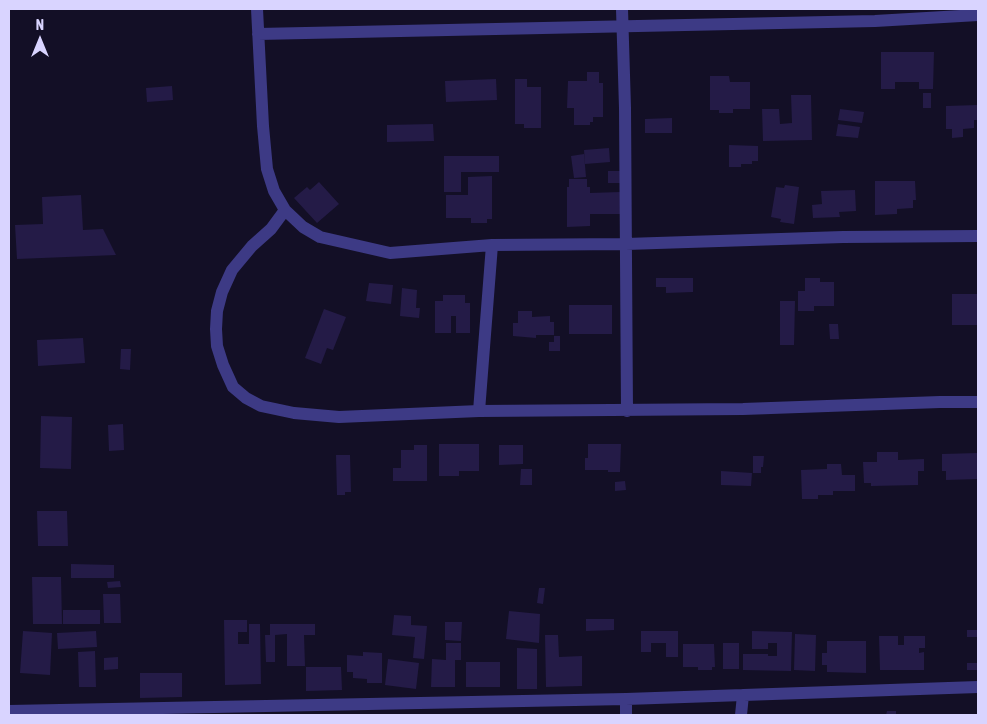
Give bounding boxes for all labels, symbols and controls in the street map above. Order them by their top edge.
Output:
north arrow [15,15,65,65]
text: N [36,17,44,33]

